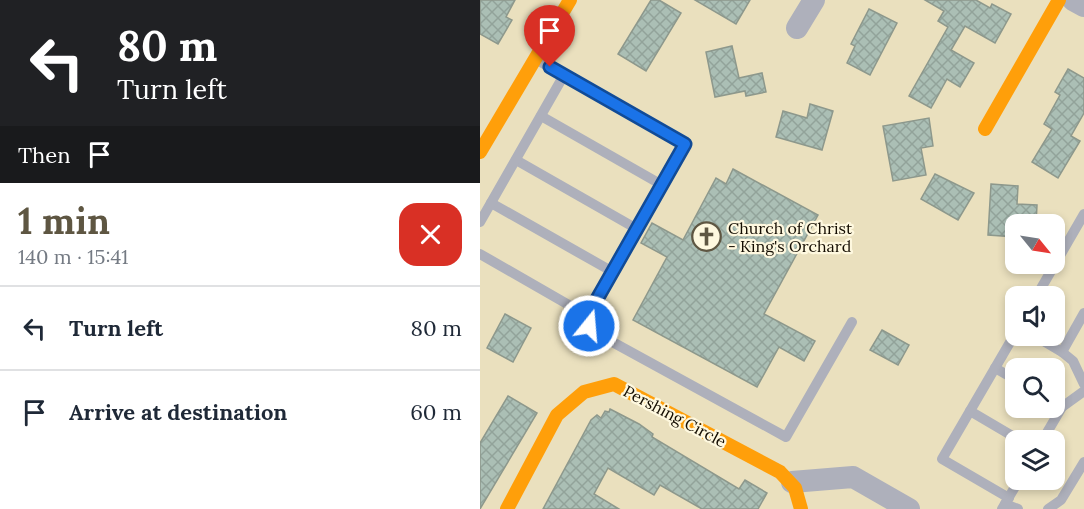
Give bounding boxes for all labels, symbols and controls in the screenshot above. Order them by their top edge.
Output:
pin [524,5,575,67]
icon: arrive [533,14,566,47]
text: 80 m [117,19,217,73]
icon: left [18,24,96,102]
text: Turn left [117,72,227,106]
icon: arrive [83,138,116,171]
text: Then [18,141,71,169]
text: 1 min [18,198,110,244]
button: close [399,203,462,266]
north arrow [1005,214,1065,274]
map controls [1005,214,1065,490]
place label: Church of Christ - King's Orchard [728,218,853,256]
church icon: Church of Christ - King's Orchard [691,221,723,253]
text: 140 m · 15:41 [18,244,129,269]
button: sound [1005,286,1065,346]
position arrow [557,294,621,358]
icon: left [18,312,51,345]
text: Turn left [69,314,163,342]
text: 80 m [411,314,462,342]
button: search [1005,358,1065,418]
street label: Pershing Circle [620,381,730,452]
icon: arrive [18,396,51,429]
text: Arrive at destination [69,398,287,426]
text: 60 m [410,398,462,426]
button: layers [1005,430,1065,490]

